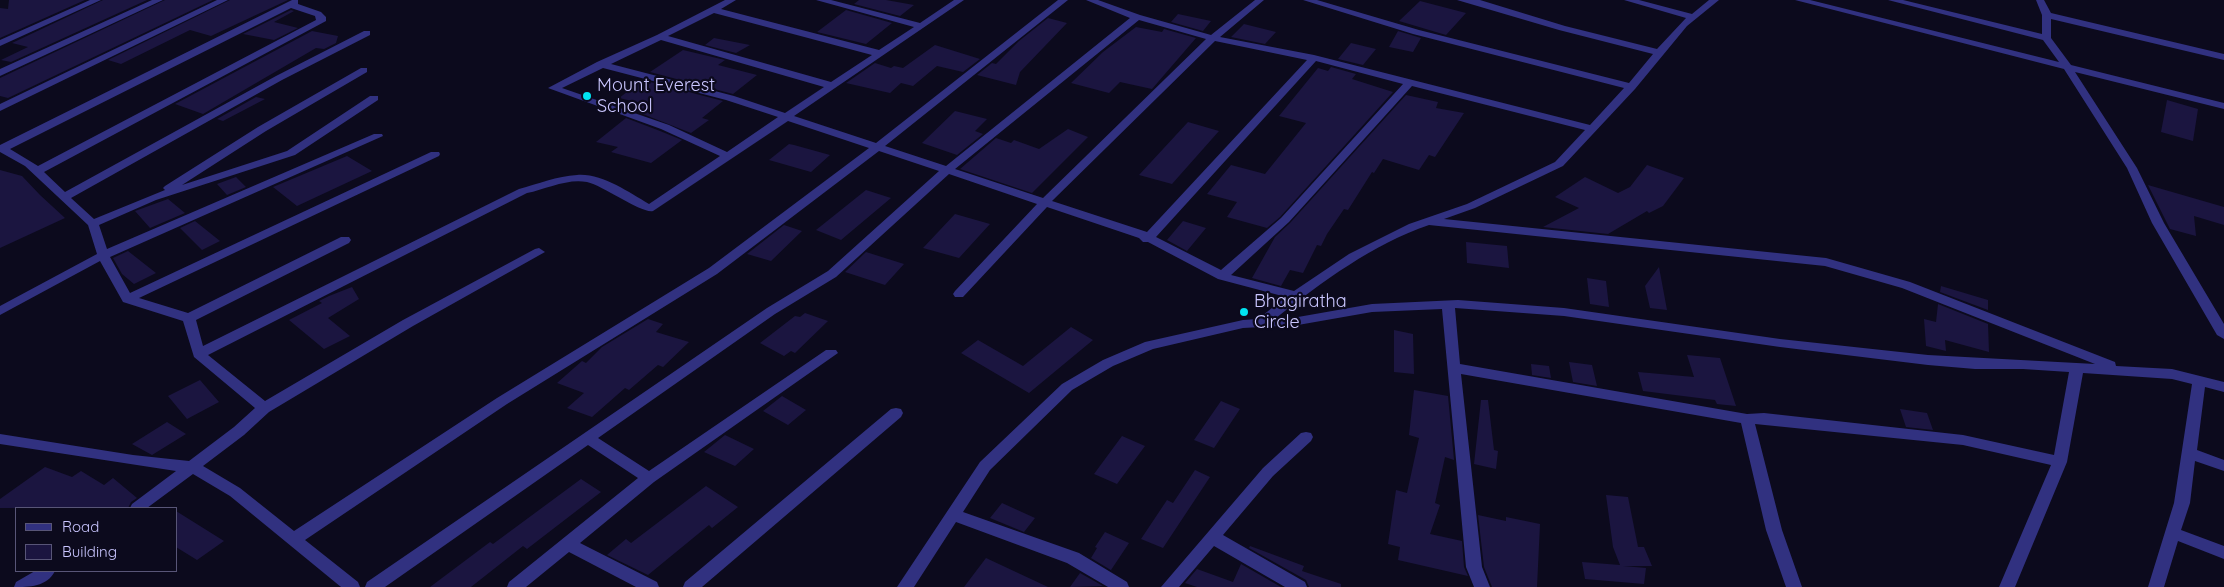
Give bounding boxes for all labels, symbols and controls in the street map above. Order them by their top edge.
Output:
place label: Mount Everest School [597,75,715,118]
marker: Mount Everest School [581,90,593,102]
place label: Bhagiratha Circle [1254,291,1347,334]
marker: Bhagiratha Circle [1238,306,1250,318]
legend [15,507,178,572]
text: Road [62,517,99,536]
text: Building [62,542,117,561]

